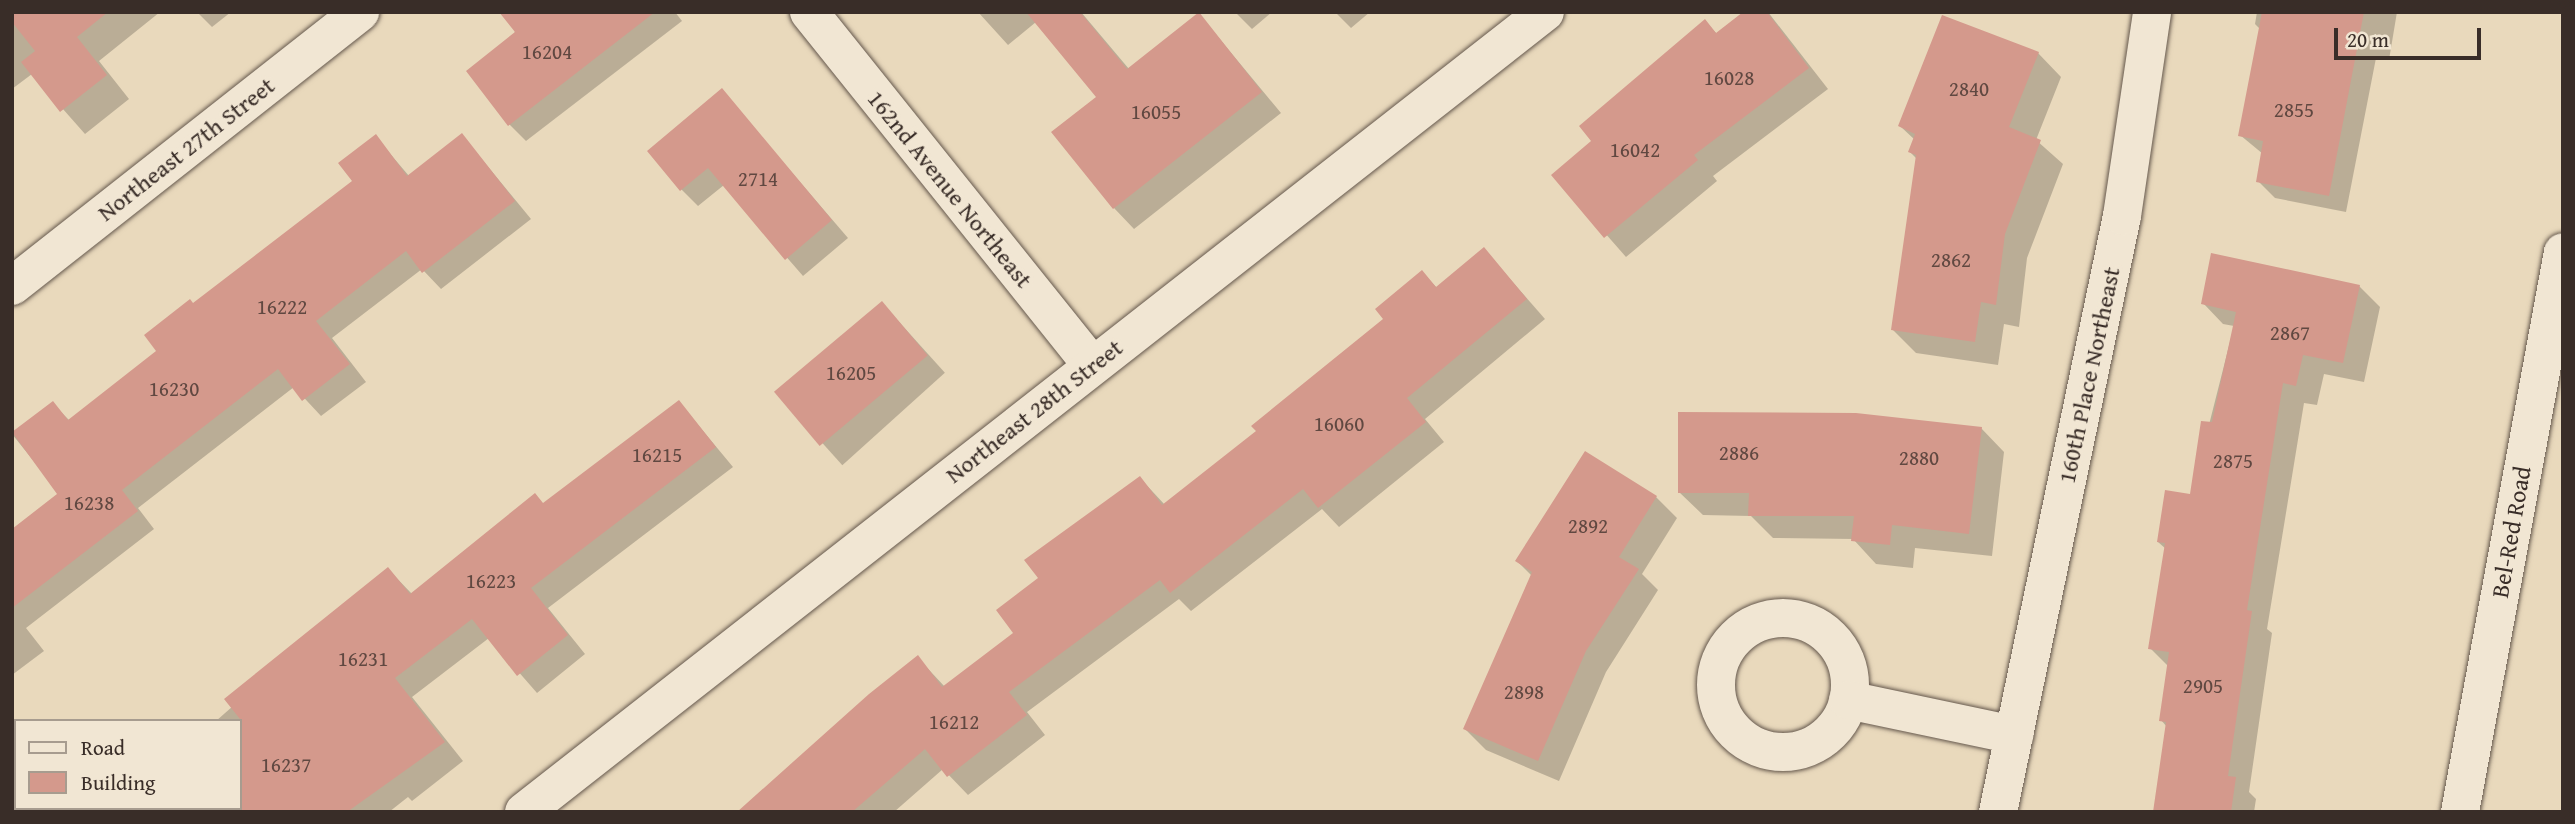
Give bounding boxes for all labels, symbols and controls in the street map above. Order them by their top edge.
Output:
scale bar [2337,14,2484,58]
text: 20 m [2347,24,2389,55]
house number: 16204 [522,39,572,65]
house number: 16028 [1704,65,1754,91]
street label: Northeast 27th Street [92,71,280,227]
house number: 2840 [1949,76,1989,102]
street label: 162nd Avenue Northeast [862,84,1038,294]
house number: 2855 [2274,97,2314,123]
house number: 16055 [1131,99,1181,125]
house number: 16042 [1610,137,1660,163]
house number: 2714 [738,166,778,192]
house number: 2862 [1931,247,1971,273]
street label: 160th Place Northeast [2052,264,2126,486]
house number: 16222 [257,294,307,320]
house number: 2867 [2270,320,2310,346]
street label: Northeast 28th Street [940,333,1128,489]
house number: 16205 [826,360,876,386]
house number: 16230 [149,376,199,402]
house number: 16060 [1314,411,1364,437]
house number: 2886 [1719,440,1759,466]
house number: 16215 [632,442,682,468]
house number: 2880 [1899,445,1939,471]
house number: 2875 [2213,448,2253,474]
street label: Bel-Red Road [2485,464,2537,600]
house number: 16238 [64,490,114,516]
house number: 2892 [1568,513,1608,539]
house number: 16223 [466,568,516,594]
house number: 16231 [338,646,388,672]
house number: 2905 [2183,673,2223,699]
house number: 2898 [1504,679,1544,705]
house number: 16212 [929,709,979,735]
legend [14,719,242,810]
text: Road [81,732,125,763]
house number: 16237 [261,752,311,778]
text: Building [81,767,155,798]

